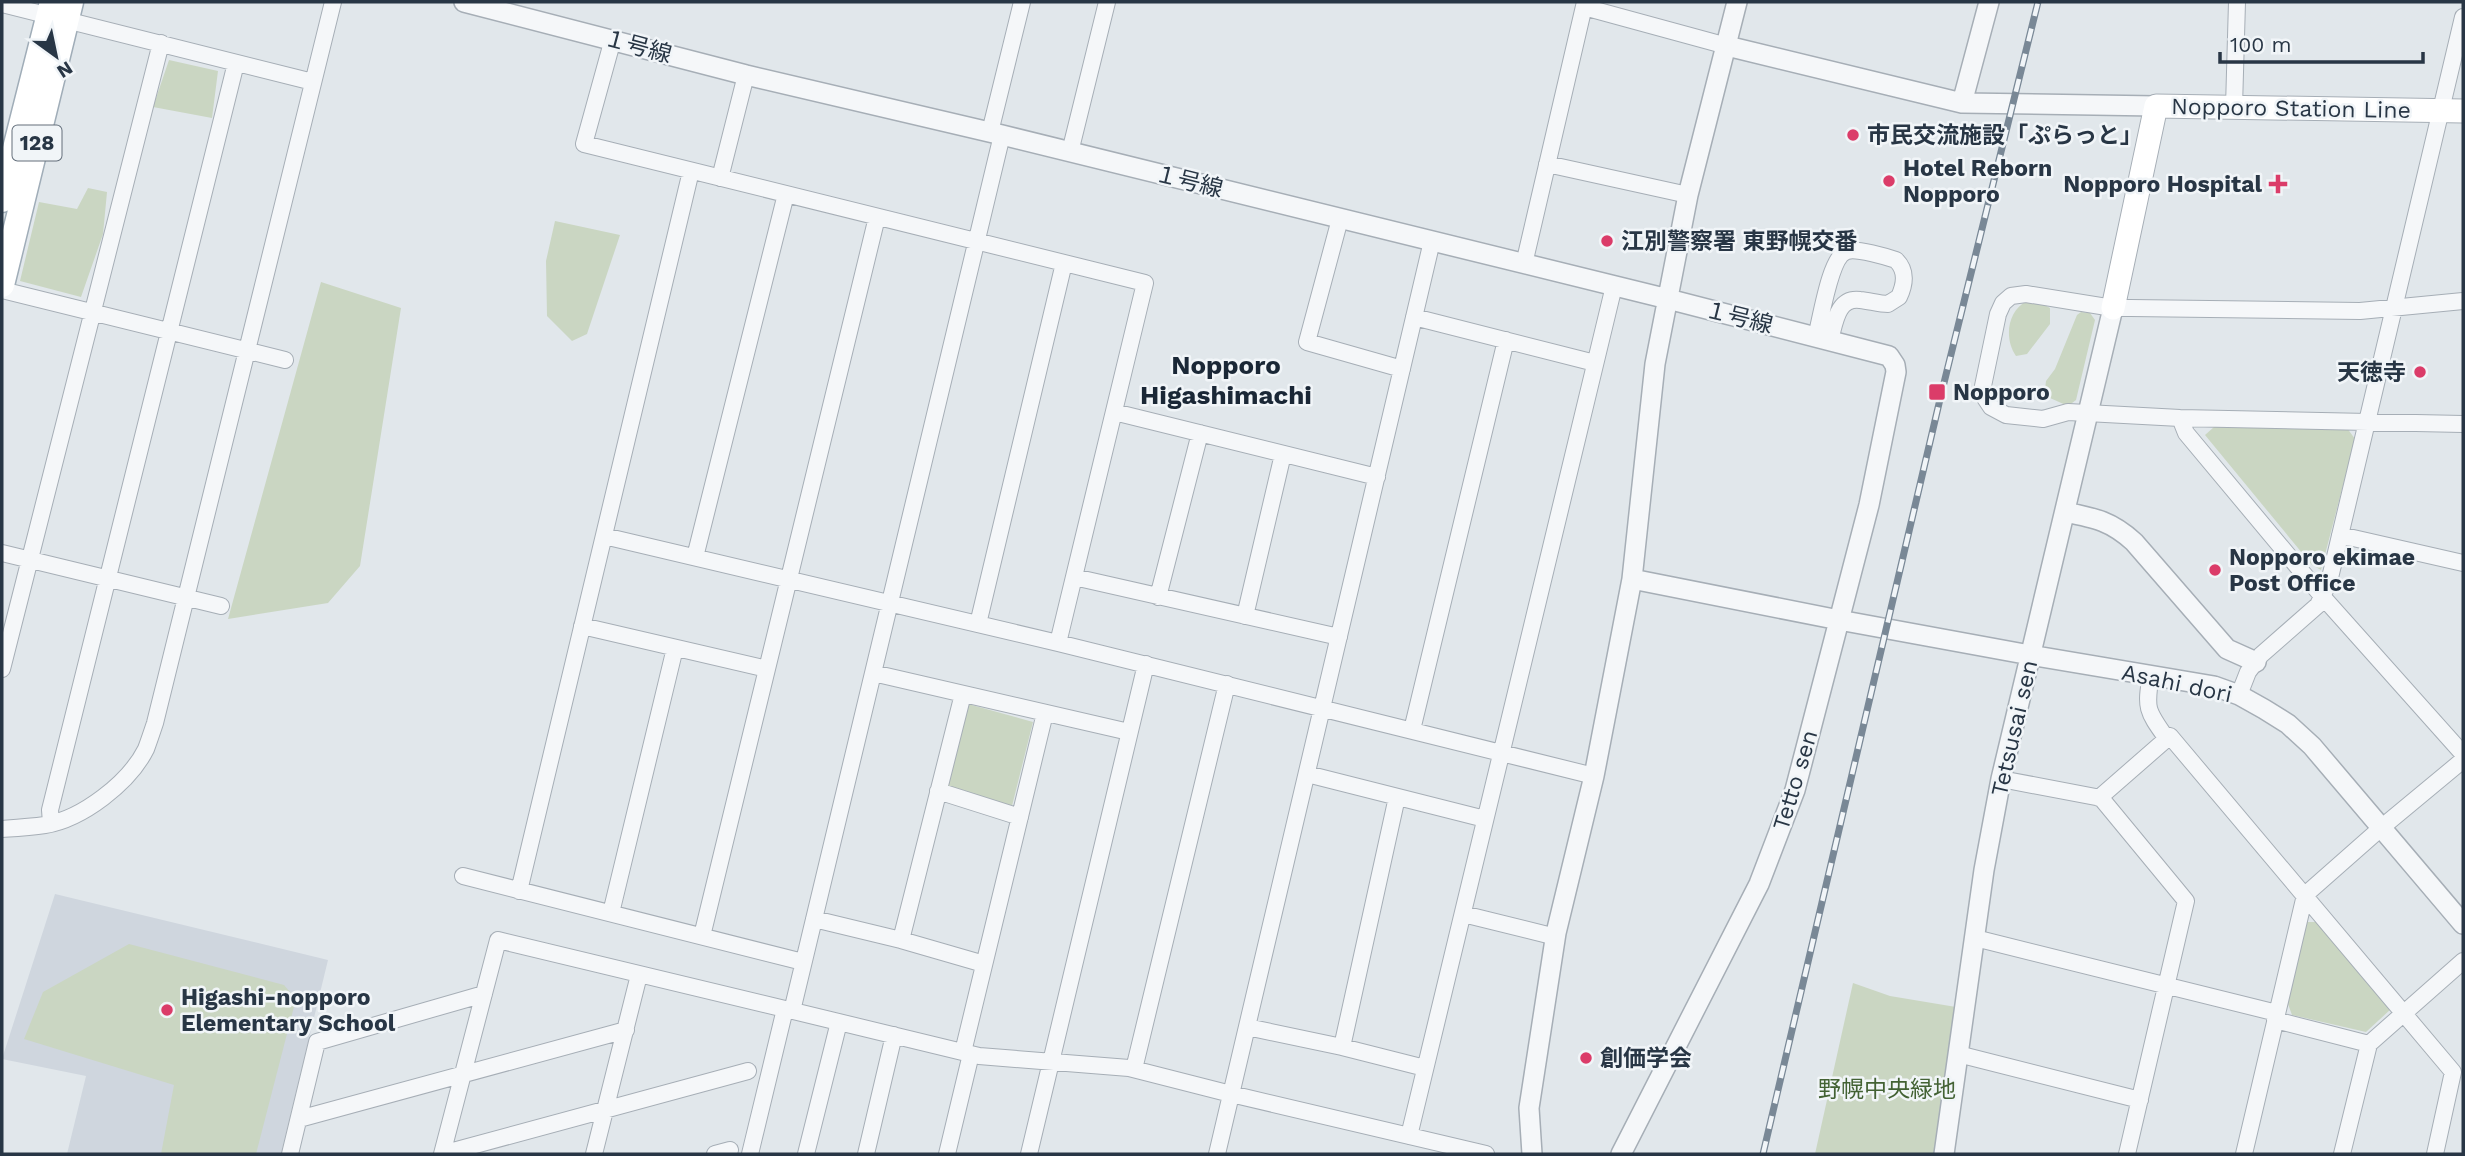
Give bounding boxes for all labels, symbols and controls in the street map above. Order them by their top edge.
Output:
north arrow [21,21,91,91]
scale bar [2220,21,2423,65]
street label: １号線 [601,25,675,68]
text: 100 m [2230,32,2292,57]
text: N [53,56,77,83]
street label: Nopporo Station Line [2171,93,2411,124]
place label: 市民交流施設「ぷらっと」 [1867,122,2143,149]
road number: 128 [12,125,61,160]
marker: 市民交流施設「ぷらっと」 [1845,127,1861,143]
place label: Hotel Reborn Nopporo [1903,155,2052,208]
street label: １号線 [1152,160,1226,203]
place label: Nopporo Hospital [2063,171,2262,198]
marker: Hotel Reborn Nopporo [1881,173,1897,189]
marker: Nopporo Hospital [2268,174,2288,194]
place label: 江別警察署 東野幌交番 [1621,228,1858,255]
marker: 江別警察署 東野幌交番 [1599,233,1615,249]
street label: １号線 [1702,296,1776,339]
district label: Nopporo Higashimachi [1140,350,1312,410]
place label: 天徳寺 [2337,359,2406,386]
marker: 天徳寺 [2412,364,2428,380]
place label: Nopporo [1953,379,2050,406]
marker: Nopporo [1927,382,1947,402]
place label: Nopporo ekimae Post Office [2229,544,2415,597]
marker: Nopporo ekimae Post Office [2207,562,2223,578]
street label: Tetsusai sen [1986,657,2043,799]
street label: Asahi dori [2119,659,2235,708]
street label: Tetto sen [1767,727,1824,834]
place label: Higashi-nopporo Elementary School [181,984,396,1037]
marker: Higashi-nopporo Elementary School [159,1002,175,1018]
place label: 創価学会 [1600,1045,1692,1072]
marker: 創価学会 [1578,1050,1594,1066]
park label: 野幌中央緑地 [1818,1076,1956,1103]

